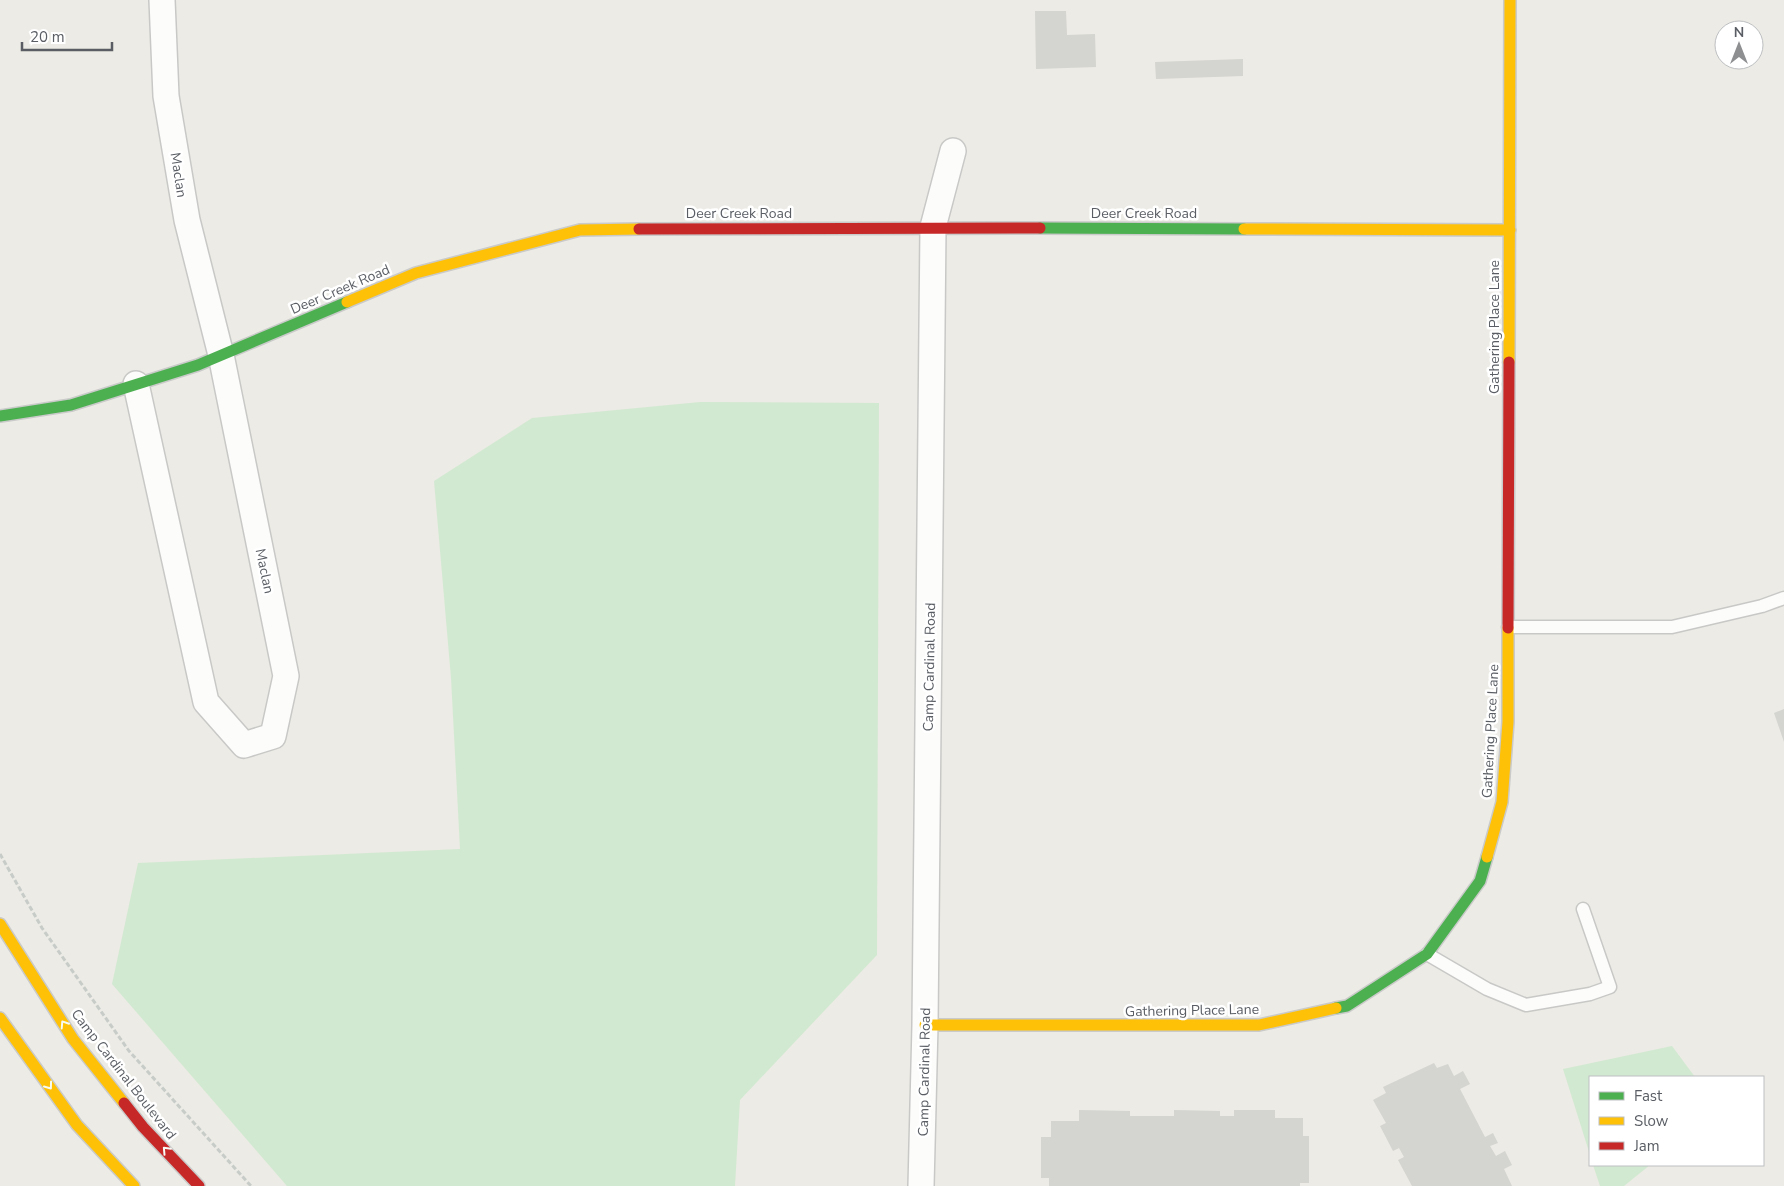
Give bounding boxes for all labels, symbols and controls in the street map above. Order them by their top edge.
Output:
scale bar [22,20,112,52]
north arrow [1714,20,1764,70]
text: N [1734,23,1744,42]
text: 20 m [30,27,65,47]
street label: Maclan [166,151,191,199]
street label: Deer Creek Road [686,204,792,223]
street label: Deer Creek Road [1091,204,1197,223]
street label: Deer Creek Road [288,260,393,319]
street label: Gathering Place Lane [1485,260,1504,394]
street label: Maclan [250,547,279,595]
street label: Camp Cardinal Road [919,602,940,732]
street label: Gathering Place Lane [1478,664,1503,799]
street label: Gathering Place Lane [1125,1000,1259,1021]
street label: Camp Cardinal Boulevard [67,1005,181,1143]
street label: Camp Cardinal Road [914,1007,935,1137]
one-way arrow [61,1020,70,1030]
legend [1589,1076,1764,1166]
one-way arrow [43,1081,52,1090]
text: Fast [1634,1086,1663,1106]
text: Slow [1634,1111,1669,1131]
text: Jam [1633,1136,1660,1156]
one-way arrow [163,1147,172,1156]

